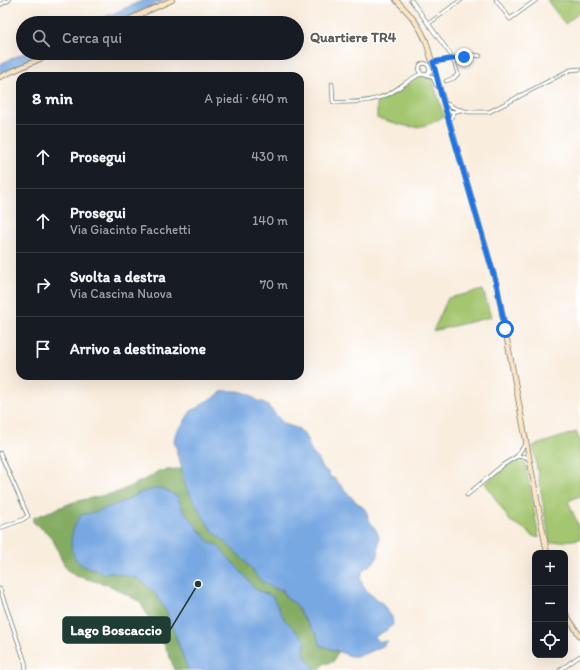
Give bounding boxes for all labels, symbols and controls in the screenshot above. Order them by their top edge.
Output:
search box [16,16,304,60]
icon: search [30,27,52,49]
text: Cerca qui [62,29,122,47]
district label: Quartiere TR4 [310,29,397,46]
route end [455,48,473,66]
text: 8 min [32,88,73,108]
text: A piedi · 640 m [205,91,288,106]
icon: ahead [32,146,54,168]
text: Prosegui [70,148,126,166]
text: 430 m [251,149,288,164]
text: Prosegui [70,204,126,222]
icon: ahead [32,210,54,232]
text: 140 m [252,213,288,228]
text: Via Giacinto Facchetti [70,222,191,237]
text: Svolta a destra [70,268,166,286]
icon: right [32,274,54,296]
text: 70 m [260,277,288,292]
text: Via Cascina Nuova [70,286,172,301]
route start [496,320,514,338]
icon: arrive [32,338,54,360]
text: Arrivo a destinazione [70,340,206,358]
map controls [532,550,568,658]
button: + [532,550,568,586]
button: − [532,586,568,622]
callout: Lago Boscaccio [63,617,170,643]
text: Lago Boscaccio [70,622,162,639]
button: locate [532,622,568,658]

